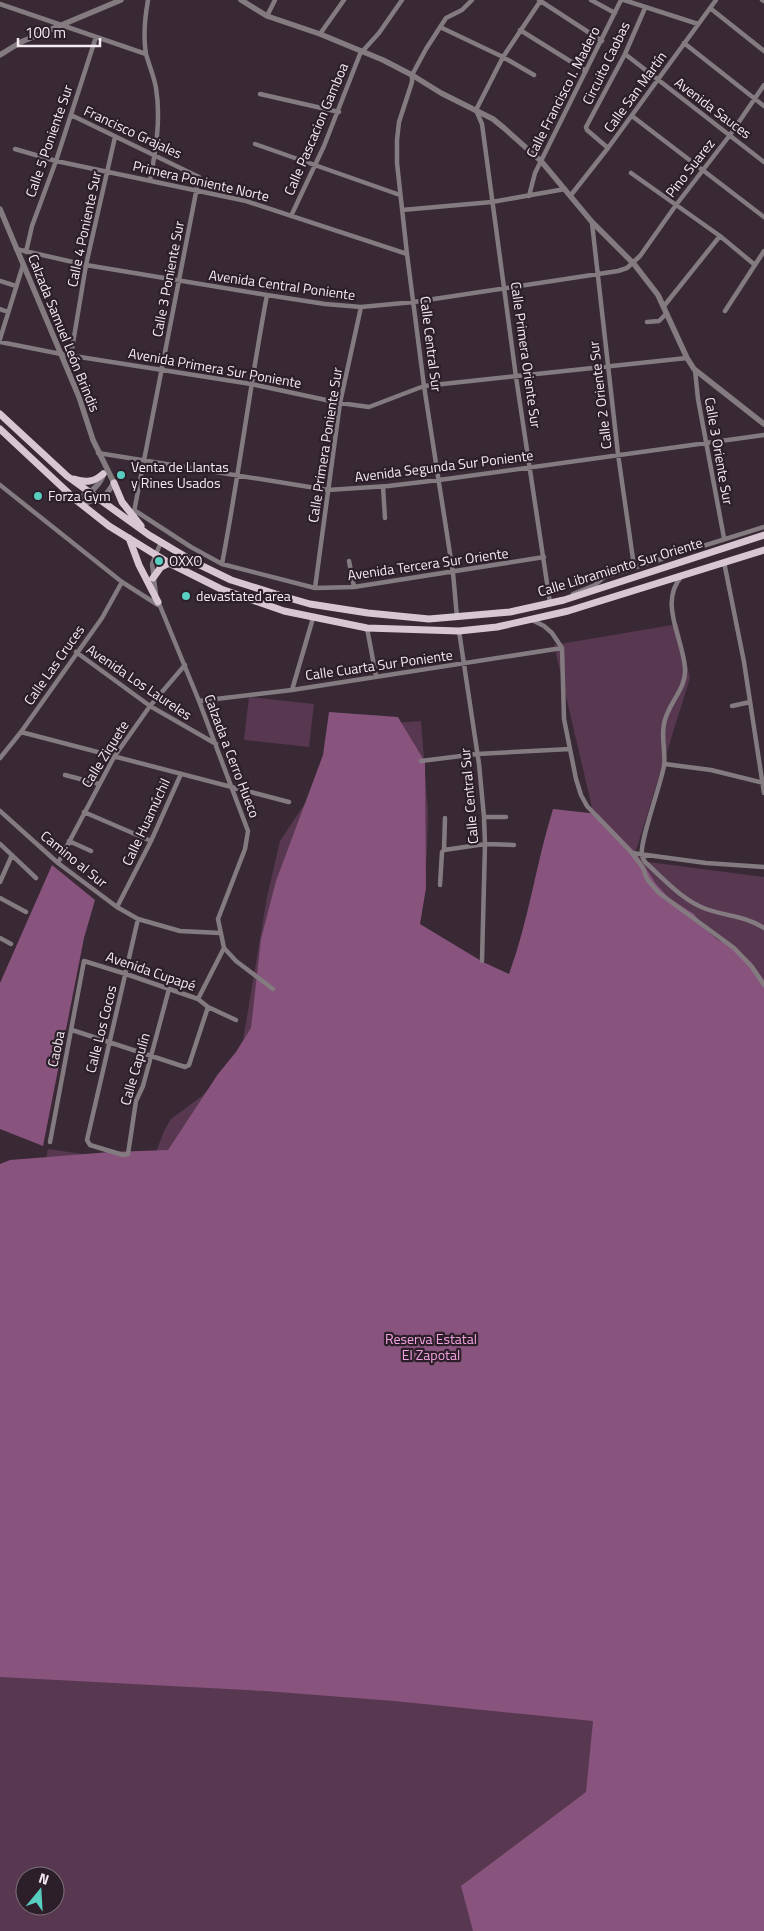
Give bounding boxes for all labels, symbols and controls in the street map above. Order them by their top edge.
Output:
scale bar [18,15,100,47]
street label: Circuito Caobas [576,18,635,108]
text: 100 m [25,21,66,44]
street label: Calle Francisco I. Madero [520,23,605,161]
street label: Calle San Martín [598,47,671,137]
street label: Calle Pascacion Gamboa [278,59,353,198]
street label: Avenida Sauces [670,72,756,144]
street label: Calle 5 Poniente Sur [19,82,78,200]
street label: Francisco Grajales [81,100,186,163]
street label: Pino Suarez [660,134,719,202]
street label: Primera Poniente Norte [131,155,271,206]
street label: Calle 4 Poniente Sur [61,169,106,289]
street label: Calle 3 Poniente Sur [146,219,189,339]
street label: Calzada Samuel León Brindis [23,251,106,415]
street label: Avenida Central Poniente [207,264,357,305]
street label: Calle Primera Oriente Sur [506,280,547,430]
street label: Calle Central Sur [415,295,448,393]
street label: Calle 2 Oriente Sur [582,340,617,450]
street label: Avenida Primera Sur Poniente [127,342,303,393]
street label: Calle Primera Poniente Sur [302,366,347,524]
street label: Calle 3 Oriente Sur [700,396,739,506]
street label: Avenida Segunda Sur Poniente [353,444,534,487]
place label: Venta de Llantas y Rines Usados [131,456,229,493]
marker: Venta de Llantas y Rines Usados [115,469,127,481]
place label: Forza Gym [48,485,111,506]
marker: Forza Gym [32,490,44,502]
street label: Calle Libramiento Sur Oriente [535,531,705,602]
street label: Avenida Tercera Sur Oriente [346,542,510,585]
place label: OXXO [169,550,203,571]
marker: OXXO [153,555,165,567]
place label: devastated area [196,585,291,606]
marker: devastated area [180,590,192,602]
street label: Calle Las Cruces [18,620,89,709]
street label: Avenida Los Laureles [82,638,196,725]
street label: Calle Cuarta Sur Poniente [304,644,454,685]
street label: Calzada a Cerro Hueco [199,691,266,821]
street label: Calle Ziquete [76,716,134,791]
street label: Calle Central Sur [454,747,483,845]
street label: Calle Huamúchil [116,775,175,869]
street label: Camino al Sur [36,825,112,892]
street label: Avenida Cupapé [103,945,199,996]
street label: Calle Los Cocos [79,983,122,1075]
street label: Caoba [41,1029,70,1069]
street label: Calle Capulín [114,1030,155,1108]
park label: Reserva Estatal El Zapotal [385,1328,477,1365]
north arrow [15,1866,65,1916]
text: N [36,1867,52,1890]

